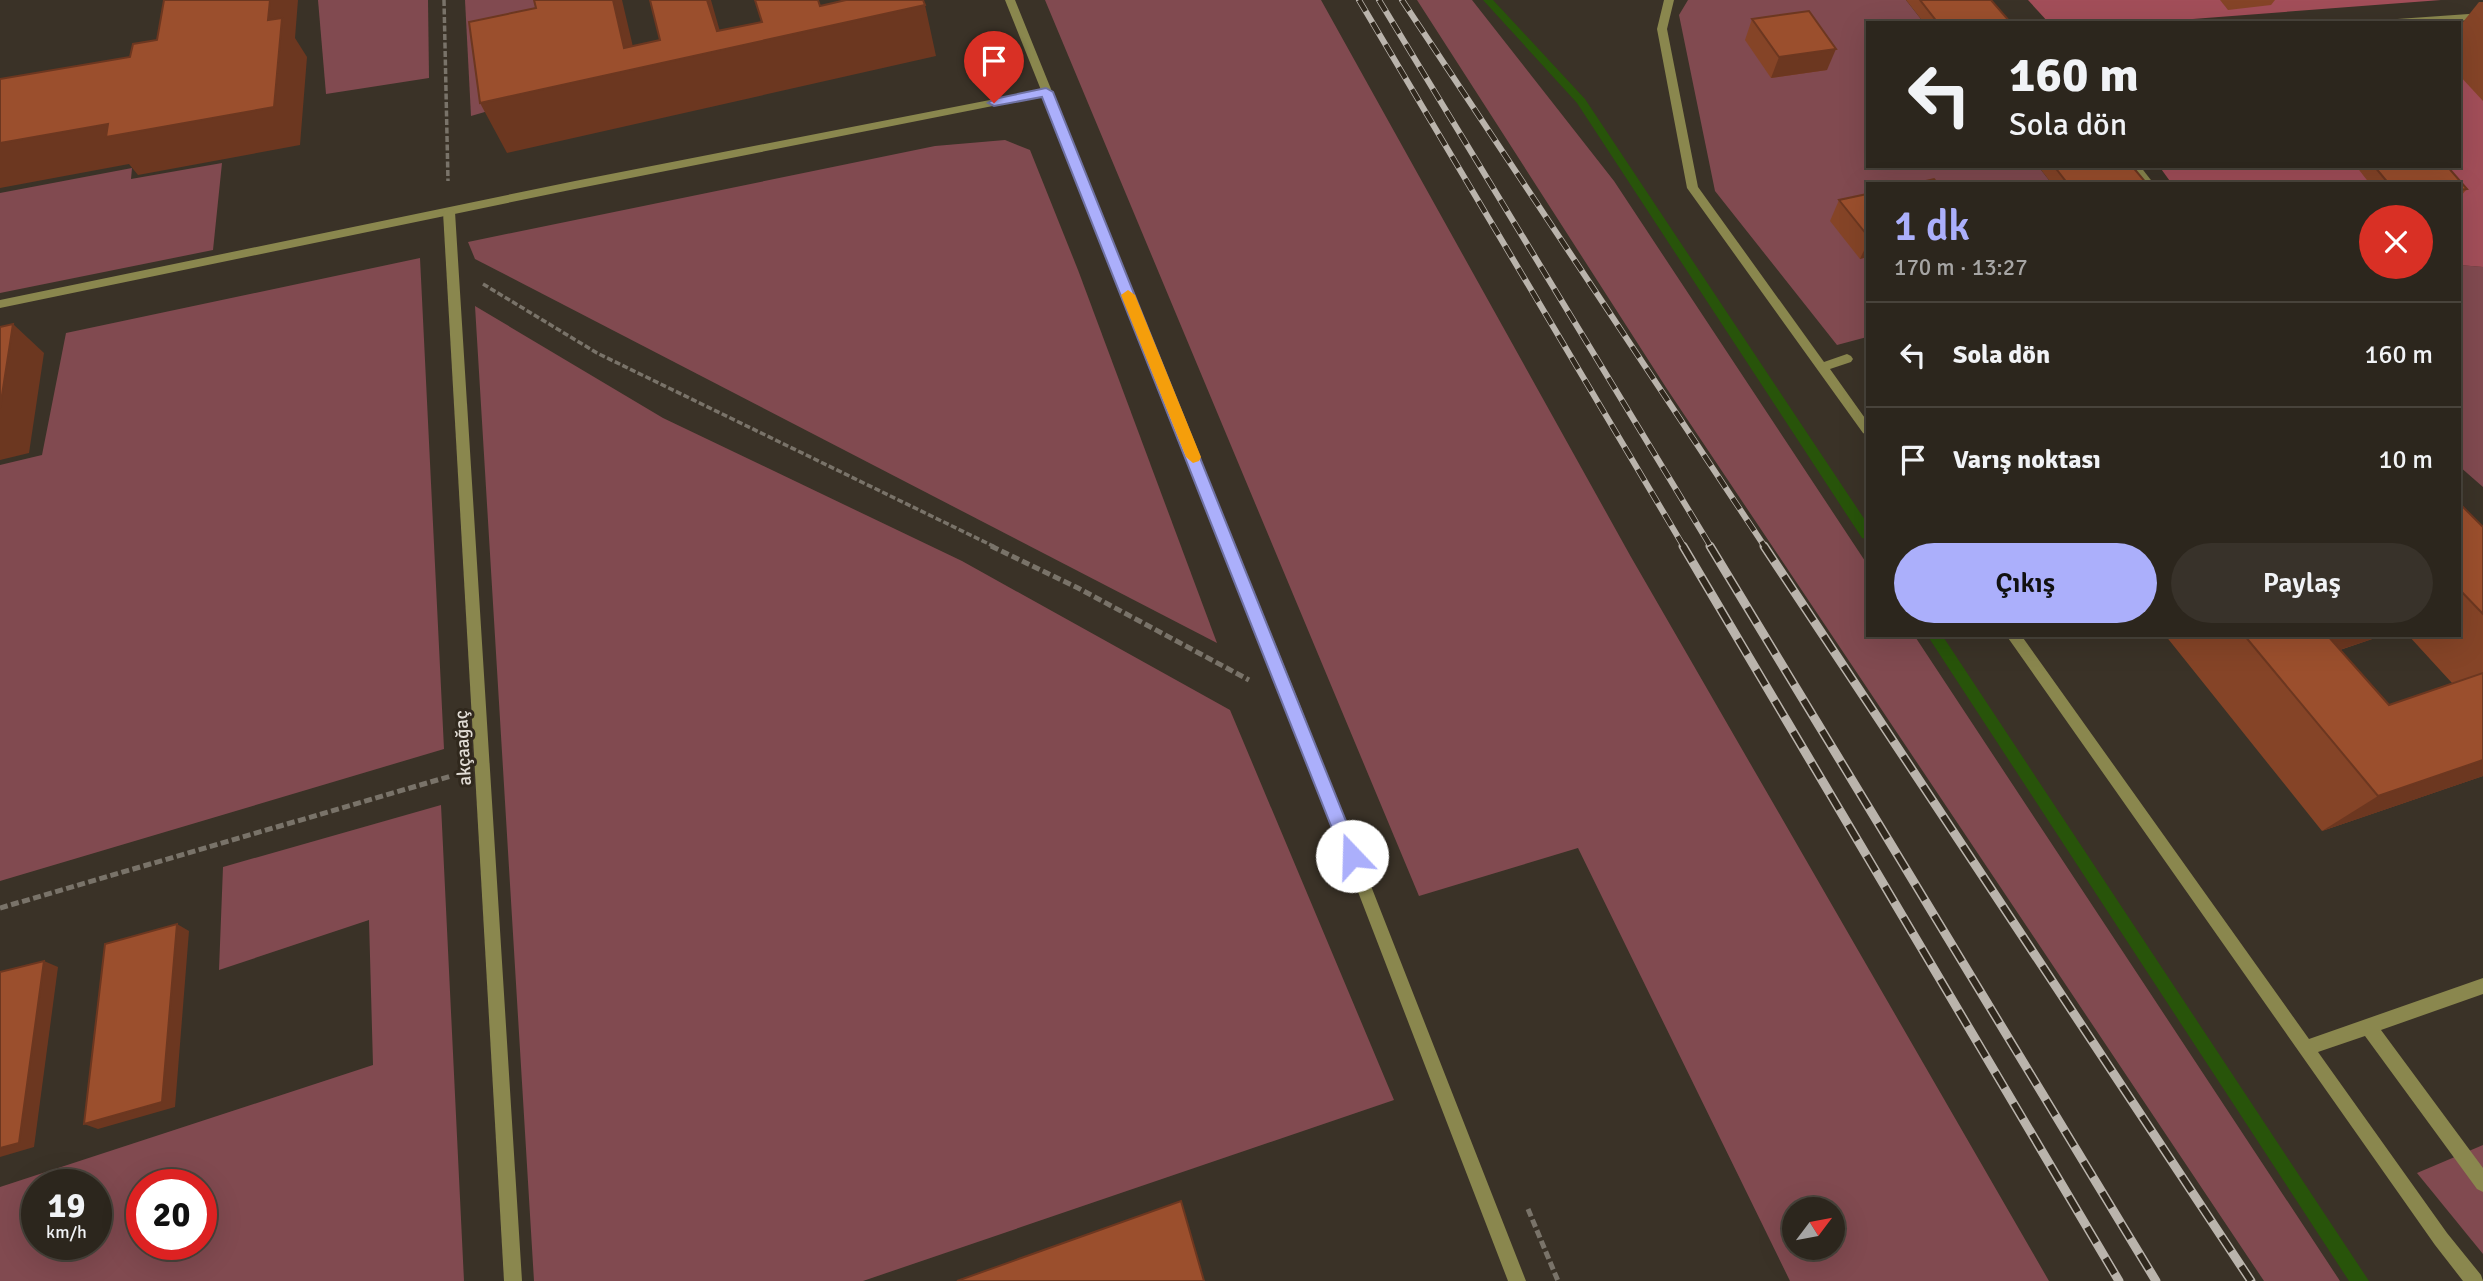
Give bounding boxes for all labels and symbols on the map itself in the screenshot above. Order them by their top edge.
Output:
pin [964,31,1024,103]
street label: akçaağaç [449,710,477,786]
position arrow [1315,819,1389,893]
speed limit sign: 20 [126,1169,217,1260]
north arrow [1782,1197,1844,1260]

